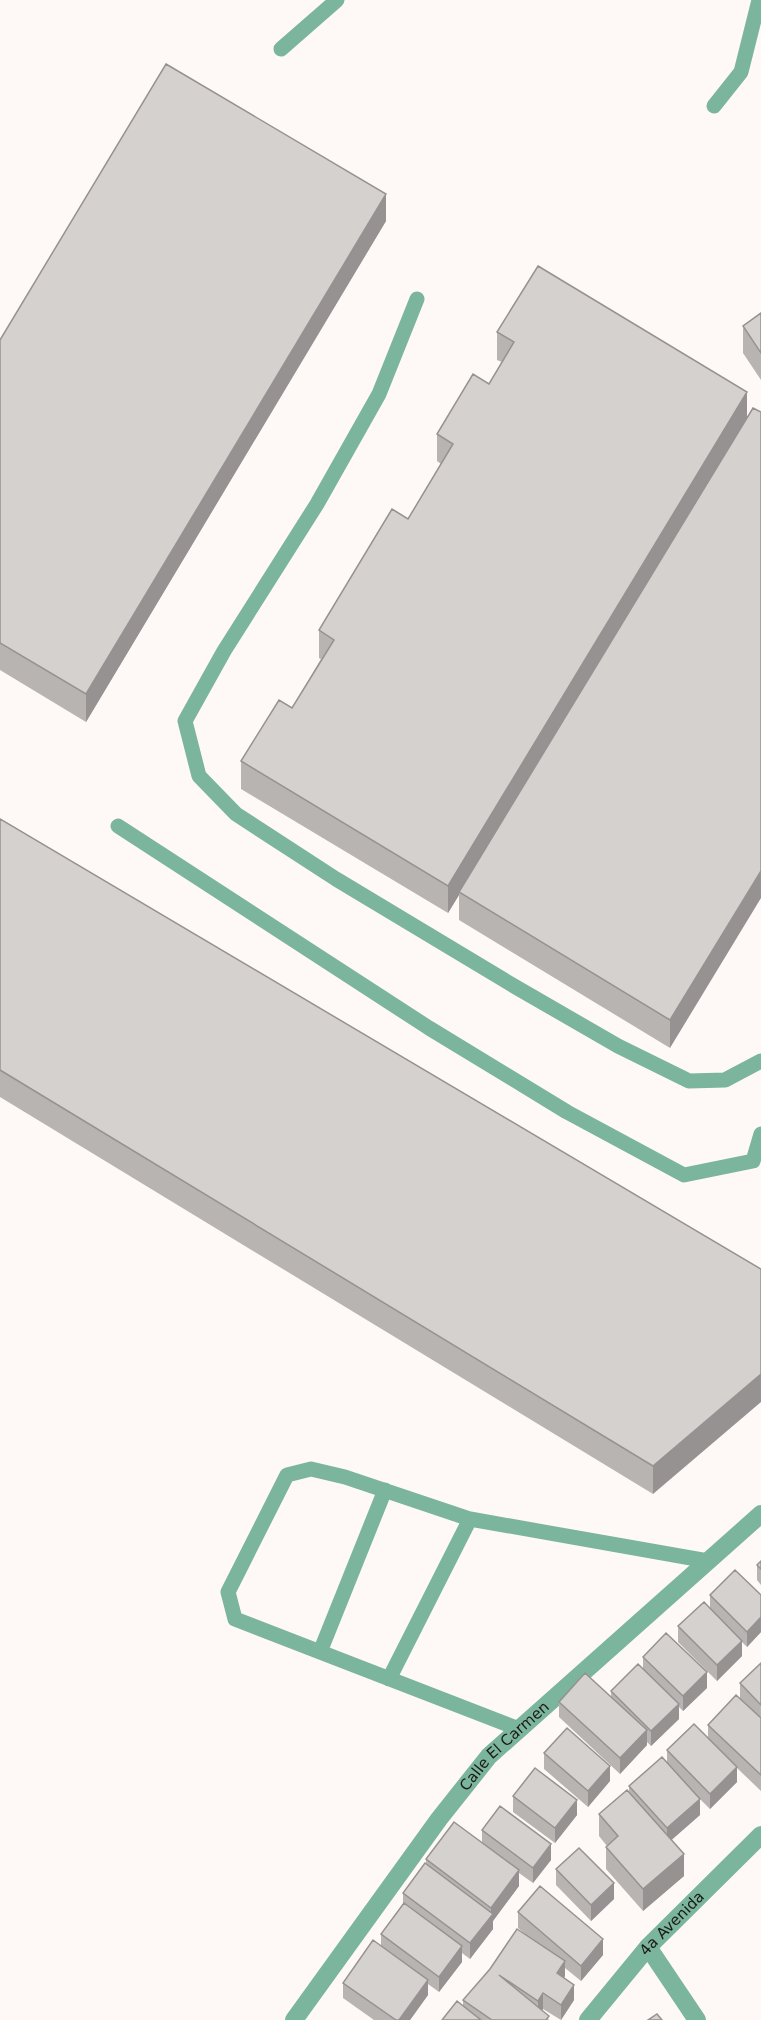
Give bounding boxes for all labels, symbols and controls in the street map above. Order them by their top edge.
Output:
street label: Calle El Carmen [456,1698,553,1794]
street label: 4a Avenida [636,1888,708,1959]

